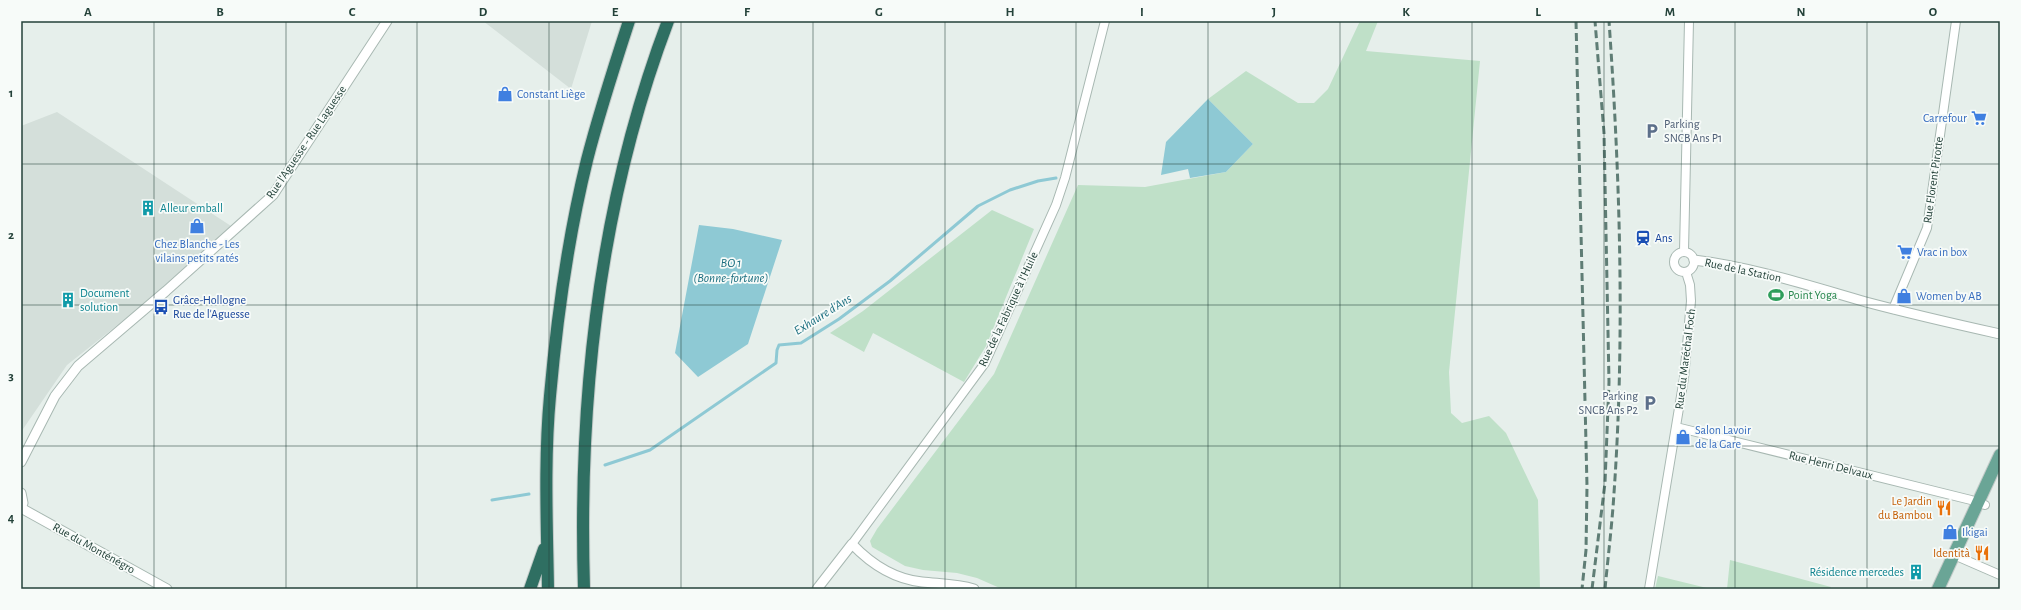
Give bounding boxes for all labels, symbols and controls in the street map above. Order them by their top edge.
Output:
text: A [84,6,92,19]
text: B [216,6,224,19]
text: C [349,6,356,19]
text: D [479,6,488,19]
text: E [612,6,619,19]
text: F [744,6,751,19]
text: G [875,6,883,19]
text: H [1005,6,1015,19]
text: I [1140,6,1144,19]
text: J [1272,6,1276,19]
text: K [1402,6,1410,19]
text: L [1535,6,1541,19]
text: M [1665,6,1675,19]
text: N [1796,6,1806,19]
text: O [1929,6,1938,19]
street label: Rue l'Aguesse - Rue Laguesse [264,83,348,201]
shop icon: Constant Liège [496,85,514,103]
text: 1 [9,87,13,100]
place label: Constant Liège [517,88,585,100]
supermarket icon: Carrefour [1970,109,1988,127]
place label: Carrefour [1923,112,1967,124]
place label: Parking SNCB Ans P1 [1664,118,1722,144]
parking icon: Parking SNCB Ans P1 [1643,122,1661,140]
street label: Rue Florent Pirotte [1921,136,1945,224]
building icon: Alleur emball [139,199,157,217]
place label: Alleur emball [160,202,223,214]
shop icon: Chez Blanche - Les vilains petits ratés [188,217,206,235]
text: 2 [8,229,14,242]
station icon: Ans [1634,229,1652,247]
place label: Ans [1655,232,1672,244]
place label: Chez Blanche - Les vilains petits ratés [155,238,239,264]
supermarket icon: Vrac in box [1896,243,1914,261]
place label: Vrac in box [1917,246,1967,258]
street label: Rue de la Fabrique à l'Huile [976,250,1040,368]
street label: Rue de la Station [1704,256,1782,284]
water label: BO 1 (Bonne-fortune) [693,257,769,285]
sports icon: Point Yoga [1767,286,1785,304]
place label: Document solution [80,287,130,313]
shop icon: Women by AB [1895,287,1913,305]
place label: Point Yoga [1788,289,1838,301]
place label: Women by AB [1916,290,1982,303]
building icon: Document solution [59,291,77,309]
water label: Exhaure d'Ans [792,292,854,338]
place label: Grâce-Hollogne Rue de l'Aguesse [173,294,250,320]
bus stop icon: Grâce-Hollogne Rue de l'Aguesse [152,298,170,316]
street label: Rue du Maréchal Foch [1673,308,1697,410]
text: 3 [8,370,14,383]
place label: Parking SNCB Ans P2 [1579,390,1639,416]
parking icon: Parking SNCB Ans P2 [1641,394,1659,412]
place label: Salon Lavoir de la Gare [1695,424,1751,450]
shop icon: Salon Lavoir de la Gare [1674,428,1692,446]
street label: Rue Henri Delvaux [1788,449,1874,481]
place label: Le Jardin du Bambou [1878,495,1932,521]
restaurant icon: Le Jardin du Bambou [1935,499,1953,517]
text: 4 [8,512,15,525]
street label: Rue du Monténégro [51,520,137,576]
shop icon: Ikigai [1941,523,1959,541]
place label: Ikigai [1962,526,1988,538]
restaurant icon: Identità [1973,544,1991,562]
place label: Identità [1933,547,1970,559]
building icon: Résidence mercedes [1907,563,1925,581]
place label: Résidence mercedes [1809,566,1904,578]

